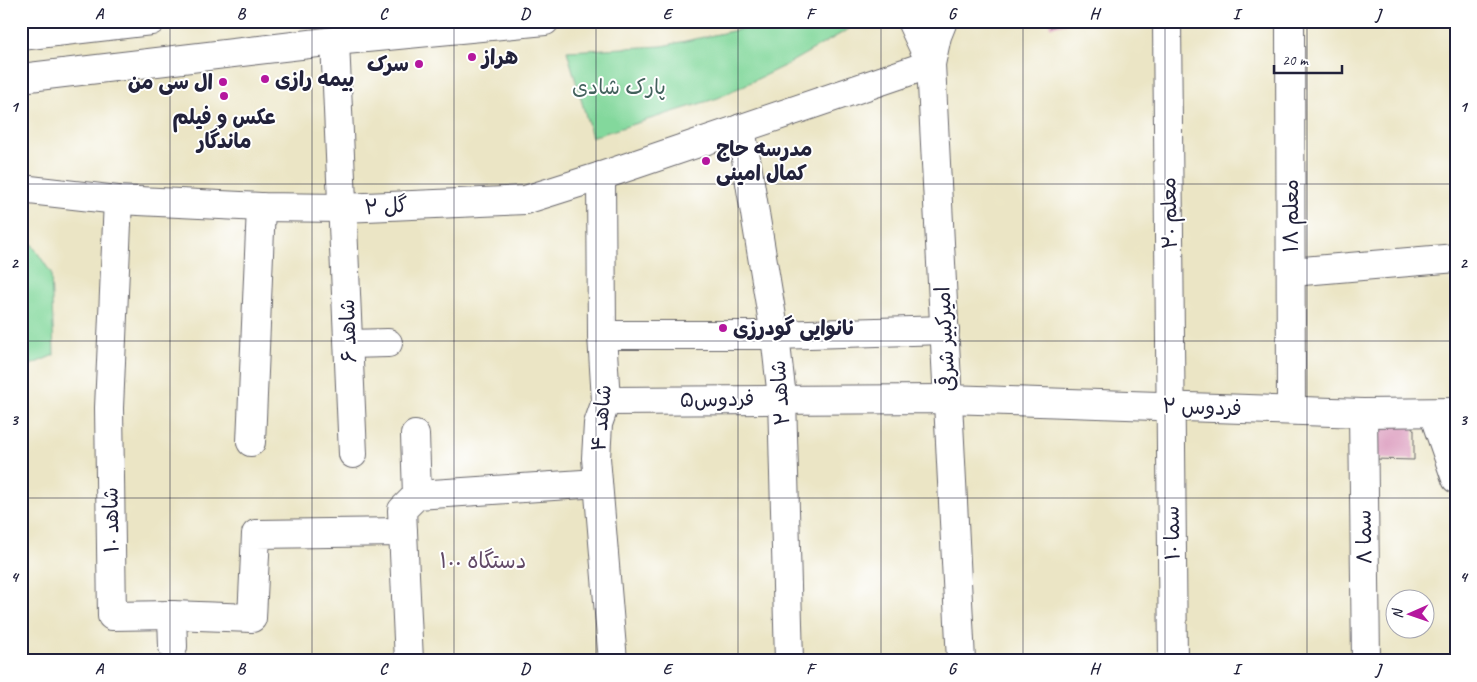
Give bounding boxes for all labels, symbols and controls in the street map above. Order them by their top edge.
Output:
text: A [95,4,105,24]
text: B [237,4,247,24]
text: C [379,4,389,24]
text: D [520,4,531,24]
text: E [663,4,674,24]
text: F [806,4,817,24]
text: G [948,4,958,24]
text: H [1089,4,1101,24]
text: I [1233,4,1243,24]
text: J [1374,4,1383,24]
scale bar [1274,42,1342,74]
place label: هراز [480,44,518,70]
place label: سرک [367,51,409,77]
marker: هراز [466,51,478,63]
text: 20 m [1282,51,1309,70]
marker: سرک [413,58,425,70]
place label: بیمه رازی [275,66,354,92]
place label: ال سی من [128,69,213,95]
marker: بیمه رازی [259,73,271,85]
park label: پارک شادی [572,74,666,100]
marker: ال سی من [217,76,229,88]
marker: عکس و فیلم ماندگار [218,90,230,102]
text: 1 [10,97,19,117]
text: 1 [1459,97,1468,117]
place label: عکس و فیلم ماندگار [172,104,276,154]
place label: مدرسه حاج کمال امینی [716,136,812,186]
marker: مدرسه حاج کمال امینی [700,155,712,167]
street label: معلم ۲۰ [1155,177,1186,249]
street label: معلم ۱۸ [1278,179,1307,253]
street label: گل ۲ [364,192,408,220]
text: 2 [10,253,19,273]
text: 2 [1459,253,1468,273]
street label: امیرکبیر شرقی [929,286,961,392]
street label: شاهد ۶ [334,299,362,363]
place label: نانوایی گودرزی [733,315,856,341]
marker: نانوایی گودرزی [717,322,729,334]
street label: شاهد ۲ [765,359,795,427]
street label: شاهد ۴ [585,384,617,452]
street label: فردوس۵ [679,385,755,413]
street label: فردوس ۲ [1162,393,1242,421]
text: 3 [10,410,19,430]
text: 3 [1459,410,1468,430]
street label: شاهد ۱۰ [97,487,125,553]
street label: سما ۱۰ [1159,505,1185,561]
street label: سما ۸ [1351,509,1377,565]
district label: ۱۰۰ دستگاه [440,547,526,575]
text: 4 [10,567,19,587]
text: 4 [1459,567,1468,587]
north arrow [1384,590,1434,640]
text: N [1389,607,1406,619]
text: A [95,659,105,679]
text: B [237,659,247,679]
text: C [379,659,389,679]
text: D [520,659,531,679]
text: E [663,659,674,679]
text: F [806,659,817,679]
text: G [948,659,958,679]
text: H [1089,659,1101,679]
text: I [1233,659,1243,679]
text: J [1374,659,1383,679]

